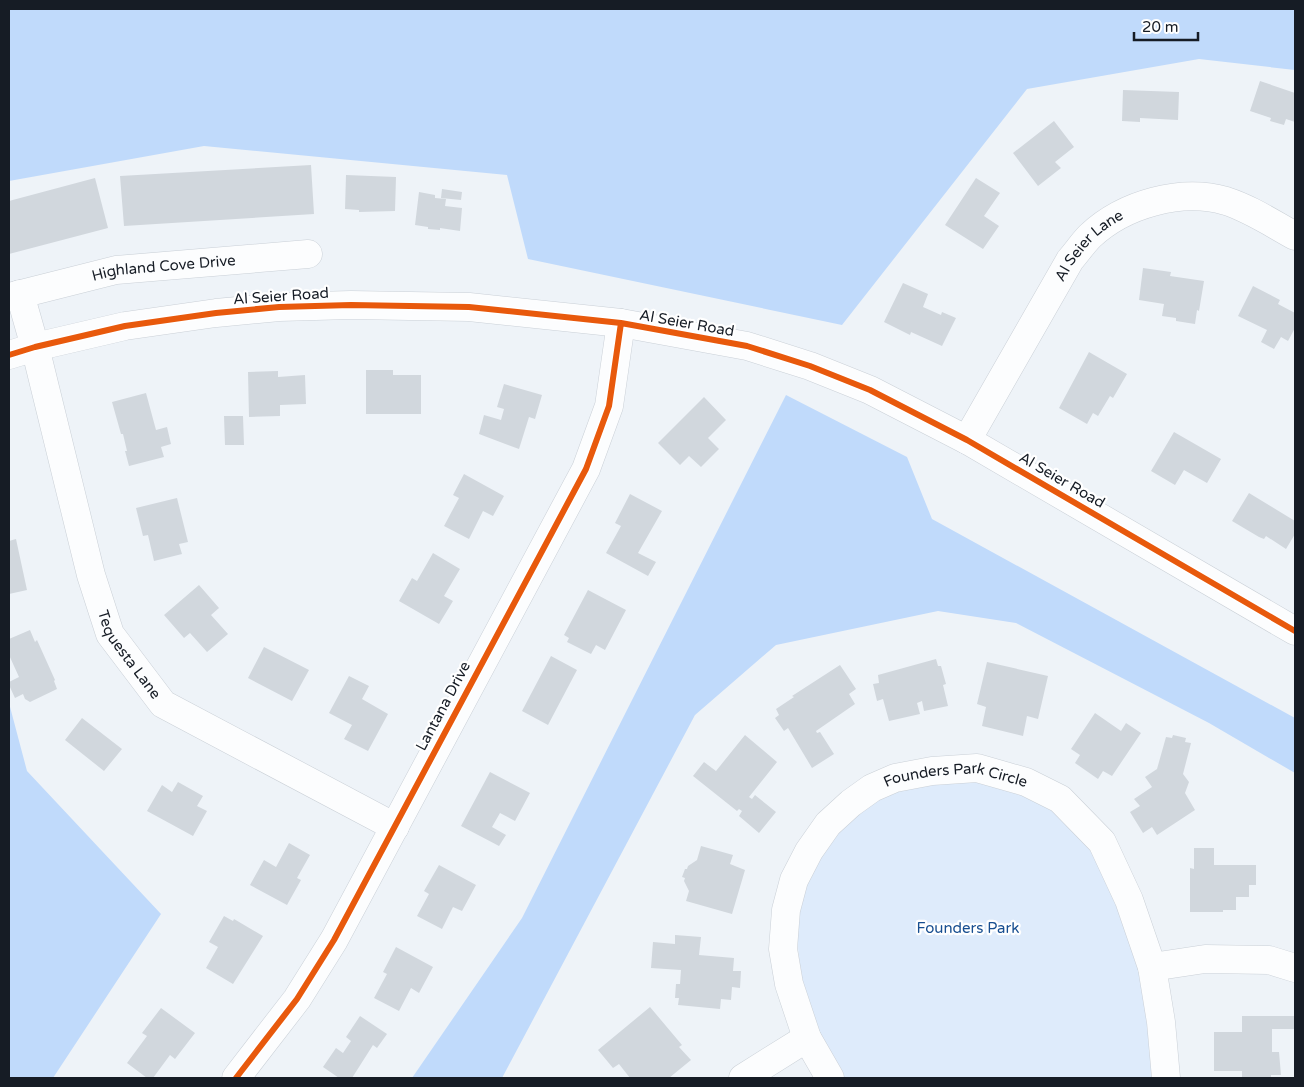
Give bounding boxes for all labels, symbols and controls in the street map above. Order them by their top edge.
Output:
scale bar [1134,10,1198,42]
text: 20 m [1142,18,1179,36]
street label: Al Seier Lane [1051,206,1126,284]
street label: Highland Cove Drive [90,251,236,285]
street label: Al Seier Road [232,284,330,308]
street label: Al Seier Road [638,306,736,340]
street label: Al Seier Road [1016,448,1108,512]
street label: Tequesta Lane [94,608,165,702]
street label: Lantana Drive [412,658,474,754]
street label: Founders Park Circle [881,759,1030,791]
park label: Founders Park [917,919,1019,937]

